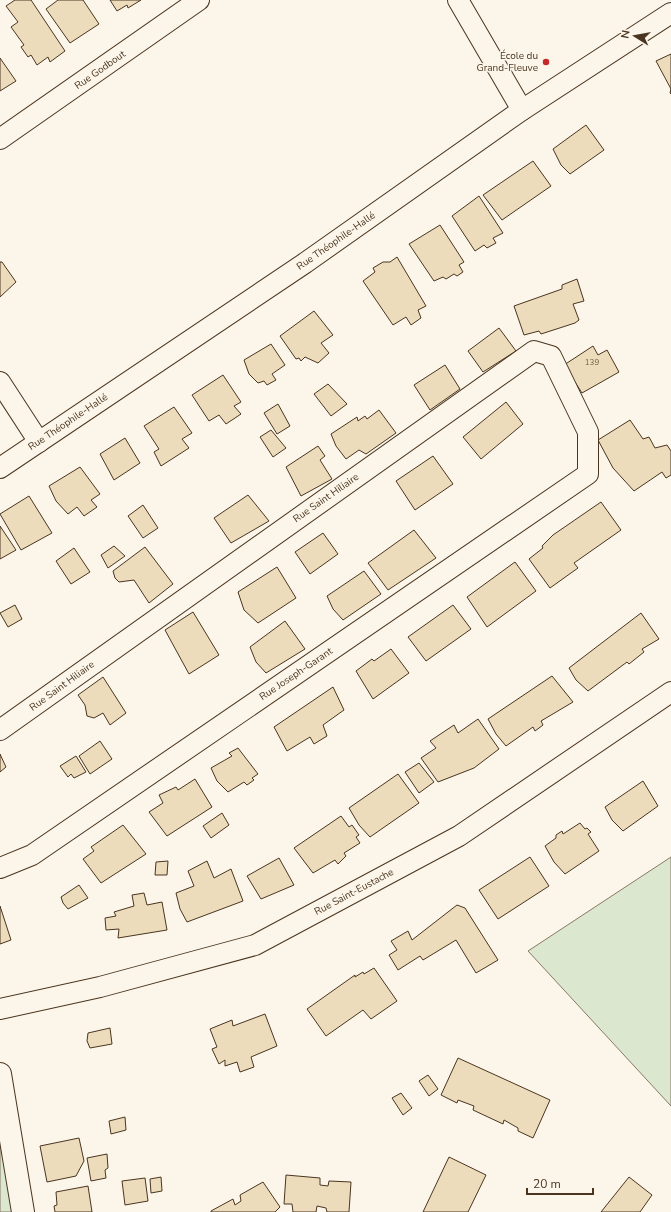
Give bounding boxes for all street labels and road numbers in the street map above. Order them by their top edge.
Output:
street label: Rue Godbout [72,47,129,93]
street label: Rue Théophile-Hallé [294,209,378,273]
street label: Rue Théophile-Hallé [25,390,111,454]
street label: Rue Saint Hiliaire [290,470,362,526]
street label: Rue Joseph-Garant [257,644,336,704]
street label: Rue Saint Hiliaire [27,658,97,714]
street label: Rue Saint-Eustache [312,865,396,919]

